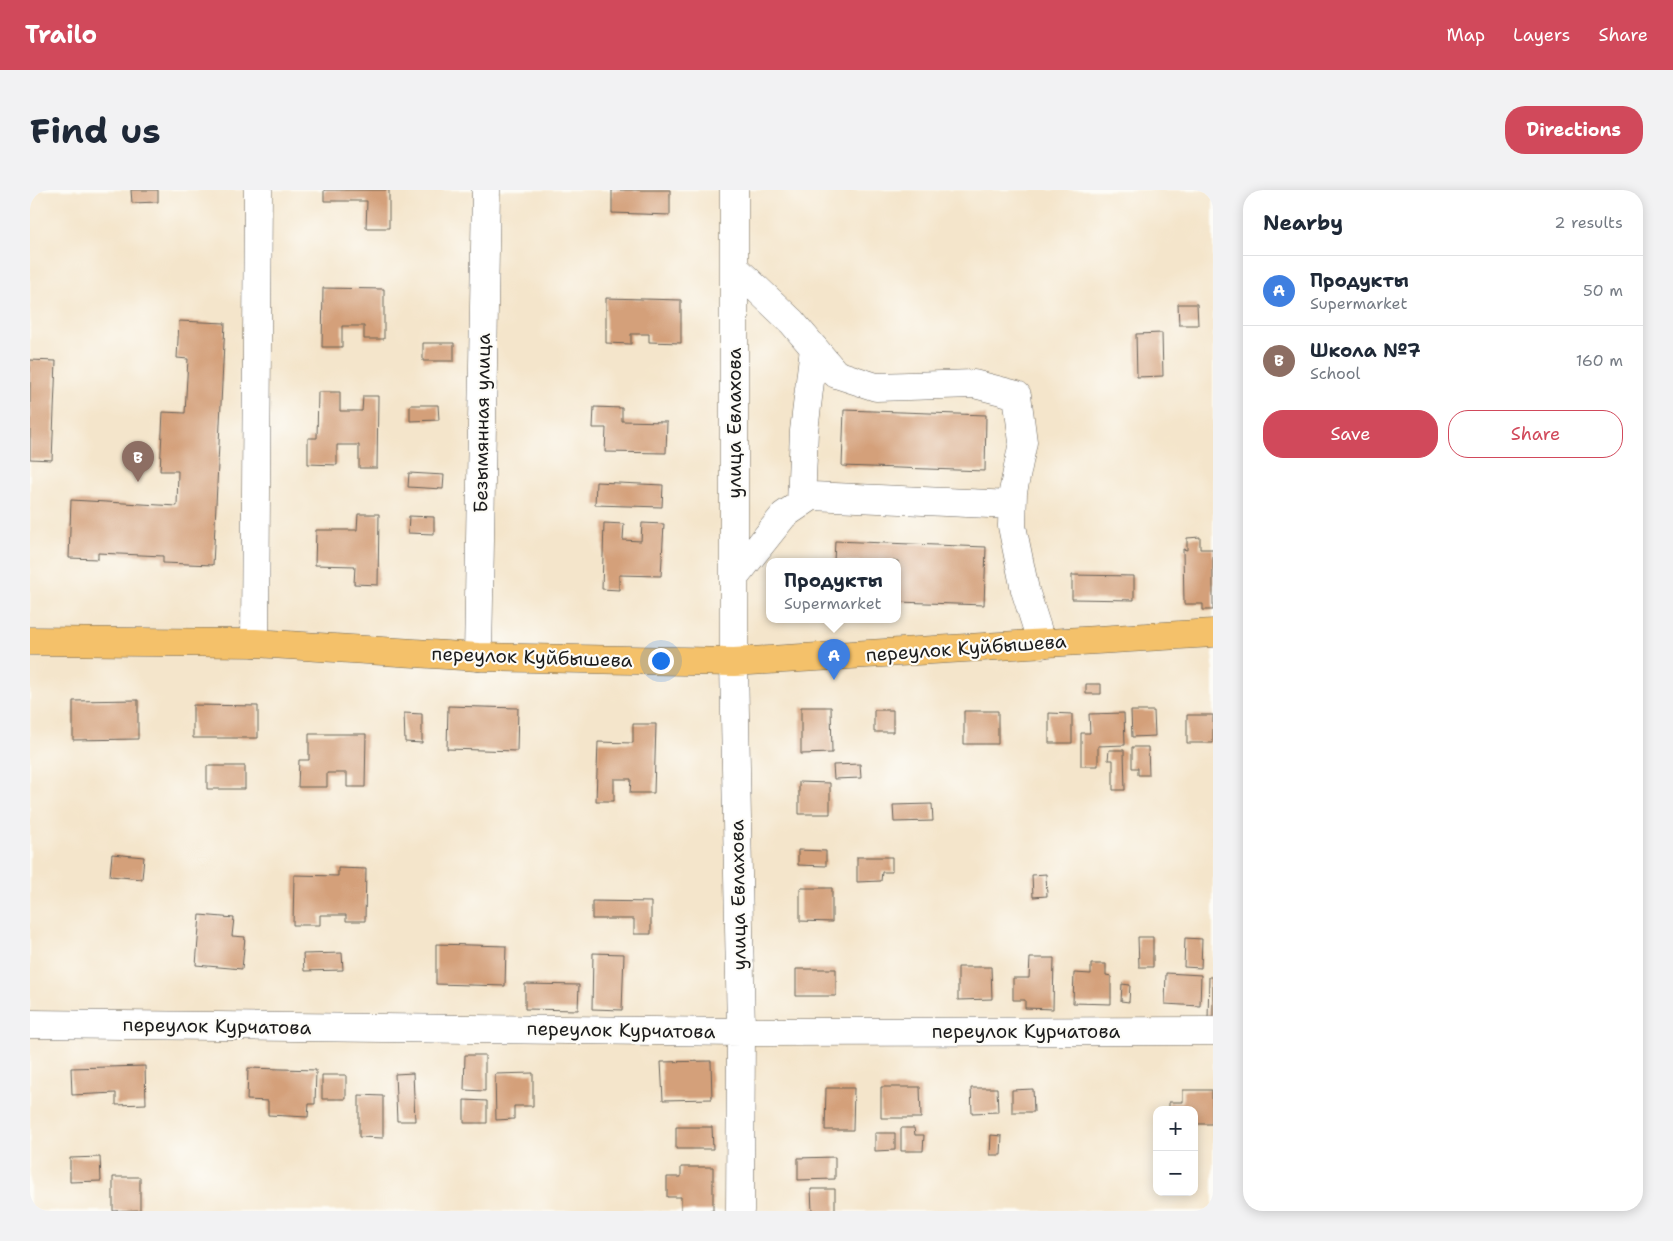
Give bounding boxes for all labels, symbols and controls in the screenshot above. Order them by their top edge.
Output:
text: Trailo [25,19,97,51]
text: Map [1447,23,1485,47]
text: Layers [1513,23,1570,47]
text: Share [1598,23,1648,47]
button: Directions [1505,106,1643,154]
text: Find us [30,107,161,154]
text: Nearby [1263,209,1343,237]
text: 2 results [1554,212,1623,233]
text: Продукты [1310,268,1409,293]
text: A [1273,280,1285,301]
text: 50 m [1583,280,1623,301]
text: Supermarket [1310,293,1407,314]
street label: Безымянная улица [468,333,496,513]
text: Школа №7 [1310,338,1421,363]
street label: улица Евлахова [722,347,747,498]
text: B [1274,350,1284,371]
text: 160 m [1576,350,1623,371]
text: School [1310,363,1360,384]
button: Save [1263,410,1438,458]
button: Share [1448,410,1623,458]
pin: B [122,441,154,482]
popup [766,558,901,623]
text: Продукты [784,568,883,593]
text: Supermarket [784,593,882,614]
street label: переулок Куйбышева [865,629,1067,667]
pin: A [818,639,850,680]
street label: переулок Куйбышева [431,641,633,673]
your location [648,648,674,674]
street label: улица Евлахова [724,819,752,971]
street label: переулок Курчатова [122,1012,312,1040]
street label: переулок Курчатова [526,1016,716,1044]
street label: переулок Курчатова [932,1019,1120,1044]
map controls [1153,1106,1198,1196]
button: + [1153,1106,1198,1151]
button: − [1153,1151,1198,1196]

